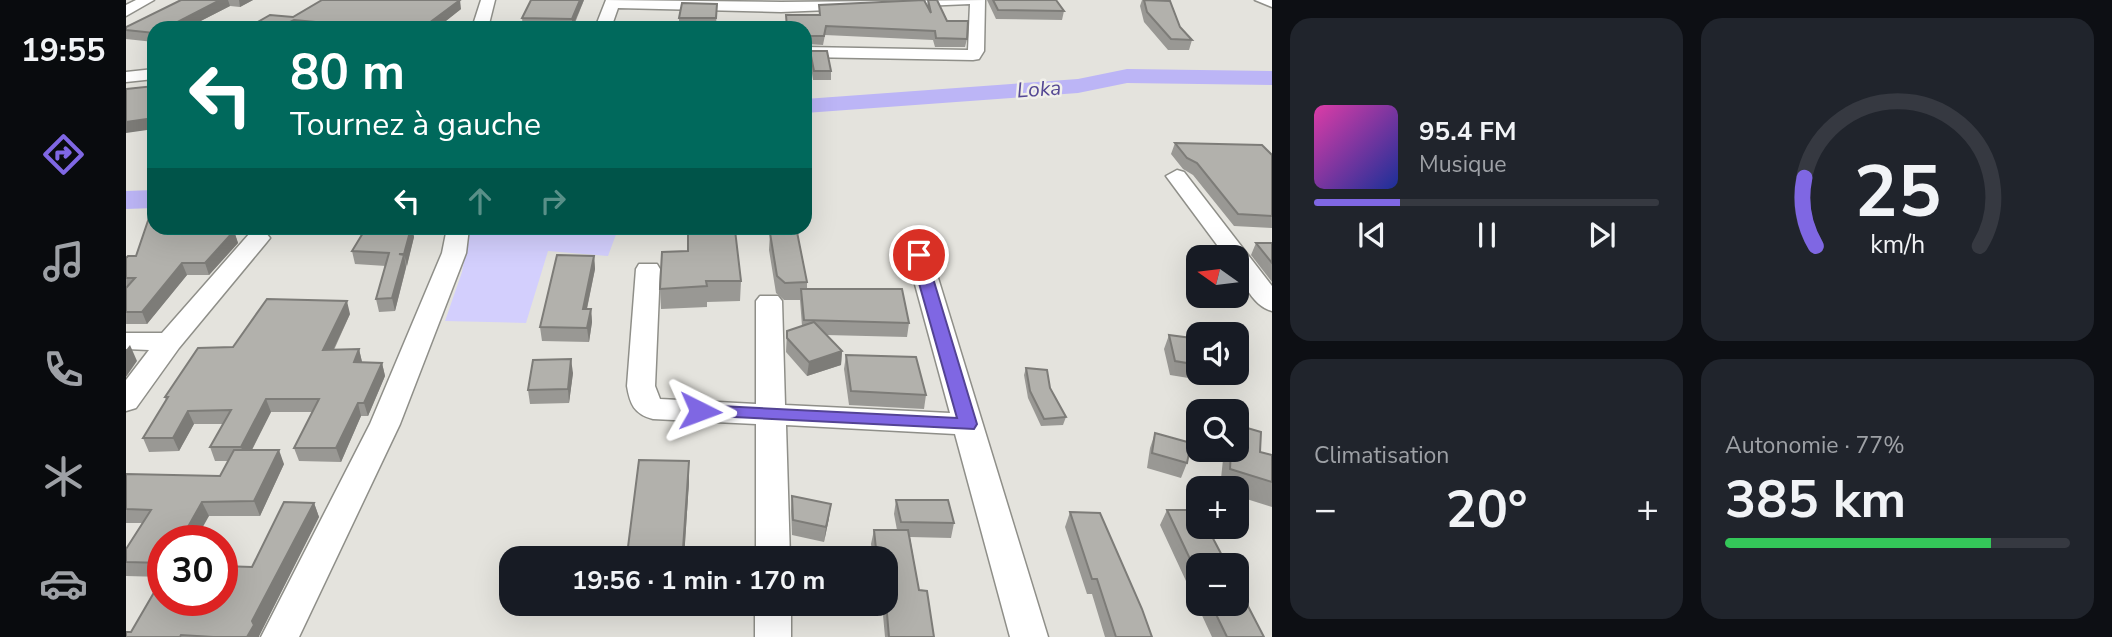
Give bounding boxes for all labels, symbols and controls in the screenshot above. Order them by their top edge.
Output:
text: 19:55 [21,29,105,72]
text: 80 m [290,39,405,106]
icon: left [175,49,266,140]
water label: Loka [1016,73,1062,105]
text: Tournez à gauche [290,103,541,146]
text: 95.4 FM [1419,114,1516,149]
icon: directions [39,130,88,179]
text: 25 [1854,142,1941,242]
text: Musique [1419,149,1507,180]
icon: left [388,182,426,220]
icon: ahead [461,182,499,220]
icon: right [534,182,572,220]
icon: previous [1353,216,1391,254]
icon: pause [1468,216,1506,254]
icon: next [1583,216,1621,254]
pin [889,225,949,285]
text: km/h [1870,228,1925,262]
icon: arrive [900,236,938,274]
icon: music [39,237,88,286]
north arrow [1186,245,1250,308]
map controls [1186,245,1249,616]
button: sound [1186,322,1249,385]
icon: phone [39,345,88,394]
position arrow [663,374,737,448]
button: search [1186,399,1249,462]
text: Autonomie · 77% [1725,430,1905,461]
text: Climatisation [1314,440,1449,471]
icon: climate [39,452,88,501]
text: 385 km [1725,464,1906,535]
text: 20° [1445,474,1528,545]
button: + [1186,476,1249,539]
text: − [1314,484,1337,535]
text: + [1636,484,1659,535]
speed limit sign: 30 [147,525,238,616]
button: − [1186,553,1249,616]
icon: car [39,559,88,608]
text: 19:56 · 1 min · 170 m [572,563,825,598]

